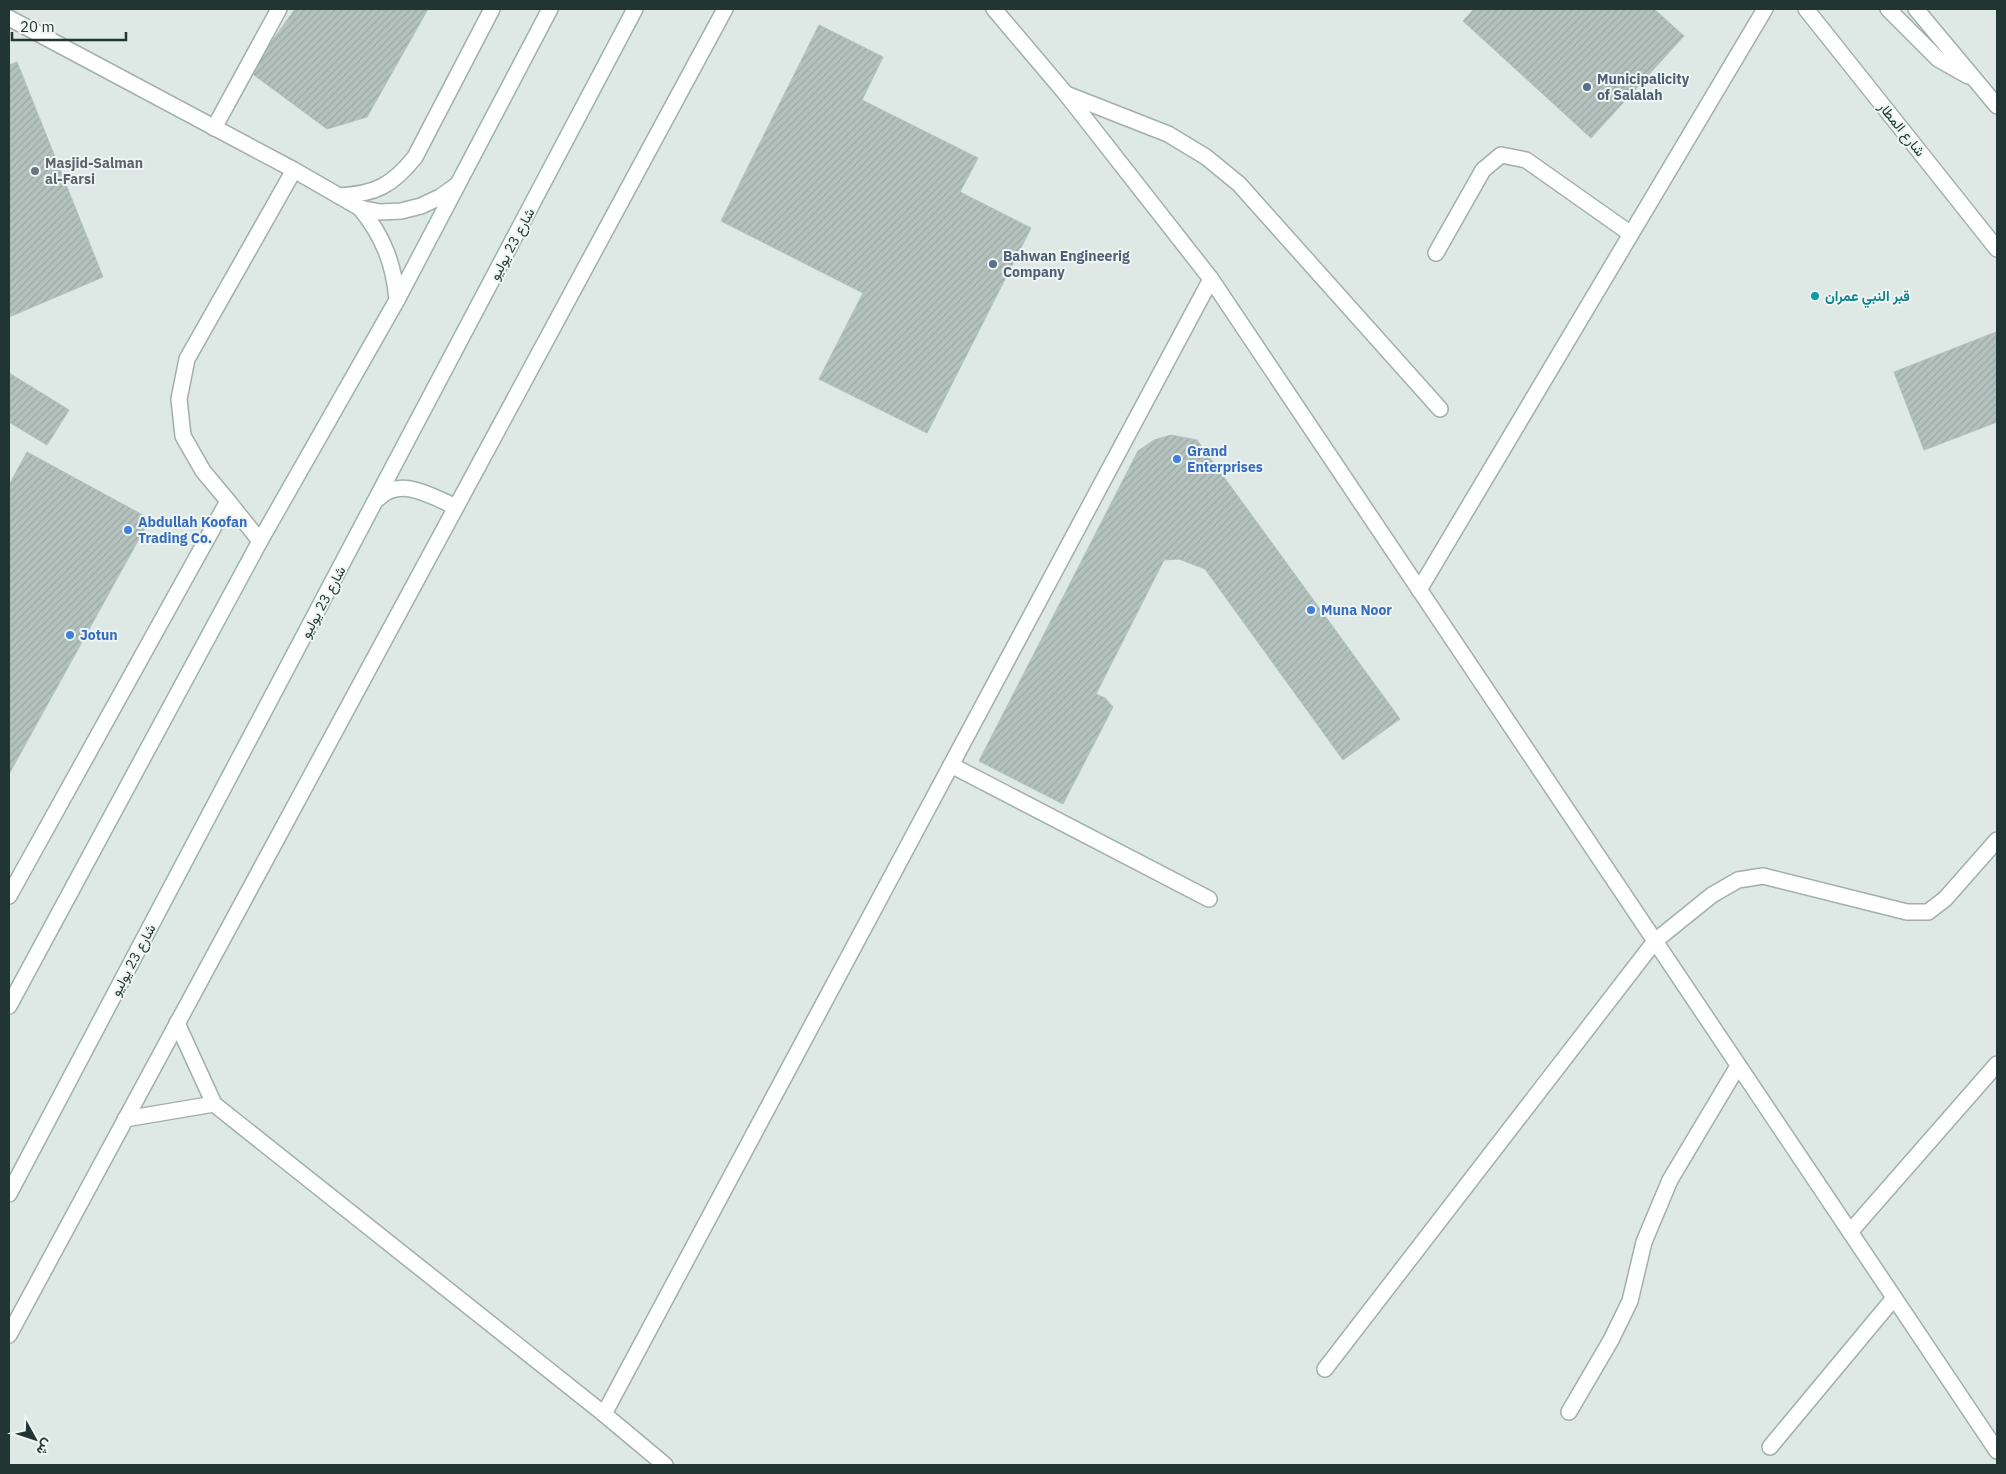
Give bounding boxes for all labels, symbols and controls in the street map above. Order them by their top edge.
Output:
scale bar [12,10,126,42]
text: 20 m [20,17,55,36]
place label: Municipalicity of Salalah [1597,70,1690,104]
marker: Municipalicity of Salalah [1581,81,1593,93]
street label: شارع المطار [1872,97,1929,161]
place label: Masjid-Salman al-Farsi [45,154,143,188]
marker: Masjid-Salman al-Farsi [29,165,41,177]
street label: شارع 23 يوليو [486,205,540,284]
place label: Bahwan Engineerig Company [1003,247,1130,281]
marker: Bahwan Engineerig Company [987,258,999,270]
place label: قبر النبي عمران [1825,287,1910,308]
marker: قبر النبي عمران [1809,290,1821,302]
place label: Grand Enterprises [1187,442,1263,476]
marker: Grand Enterprises [1171,453,1183,465]
place label: Abdullah Koofan Trading Co. [138,513,247,547]
marker: Abdullah Koofan Trading Co. [122,524,134,536]
street label: شارع 23 يوليو [297,563,351,642]
place label: Muna Noor [1321,601,1392,619]
marker: Muna Noor [1305,604,1317,616]
place label: Jotun [80,626,118,644]
marker: Jotun [64,629,76,641]
street label: شارع 23 يوليو [107,921,161,1000]
north arrow [10,1414,60,1464]
text: ش [33,1435,57,1460]

